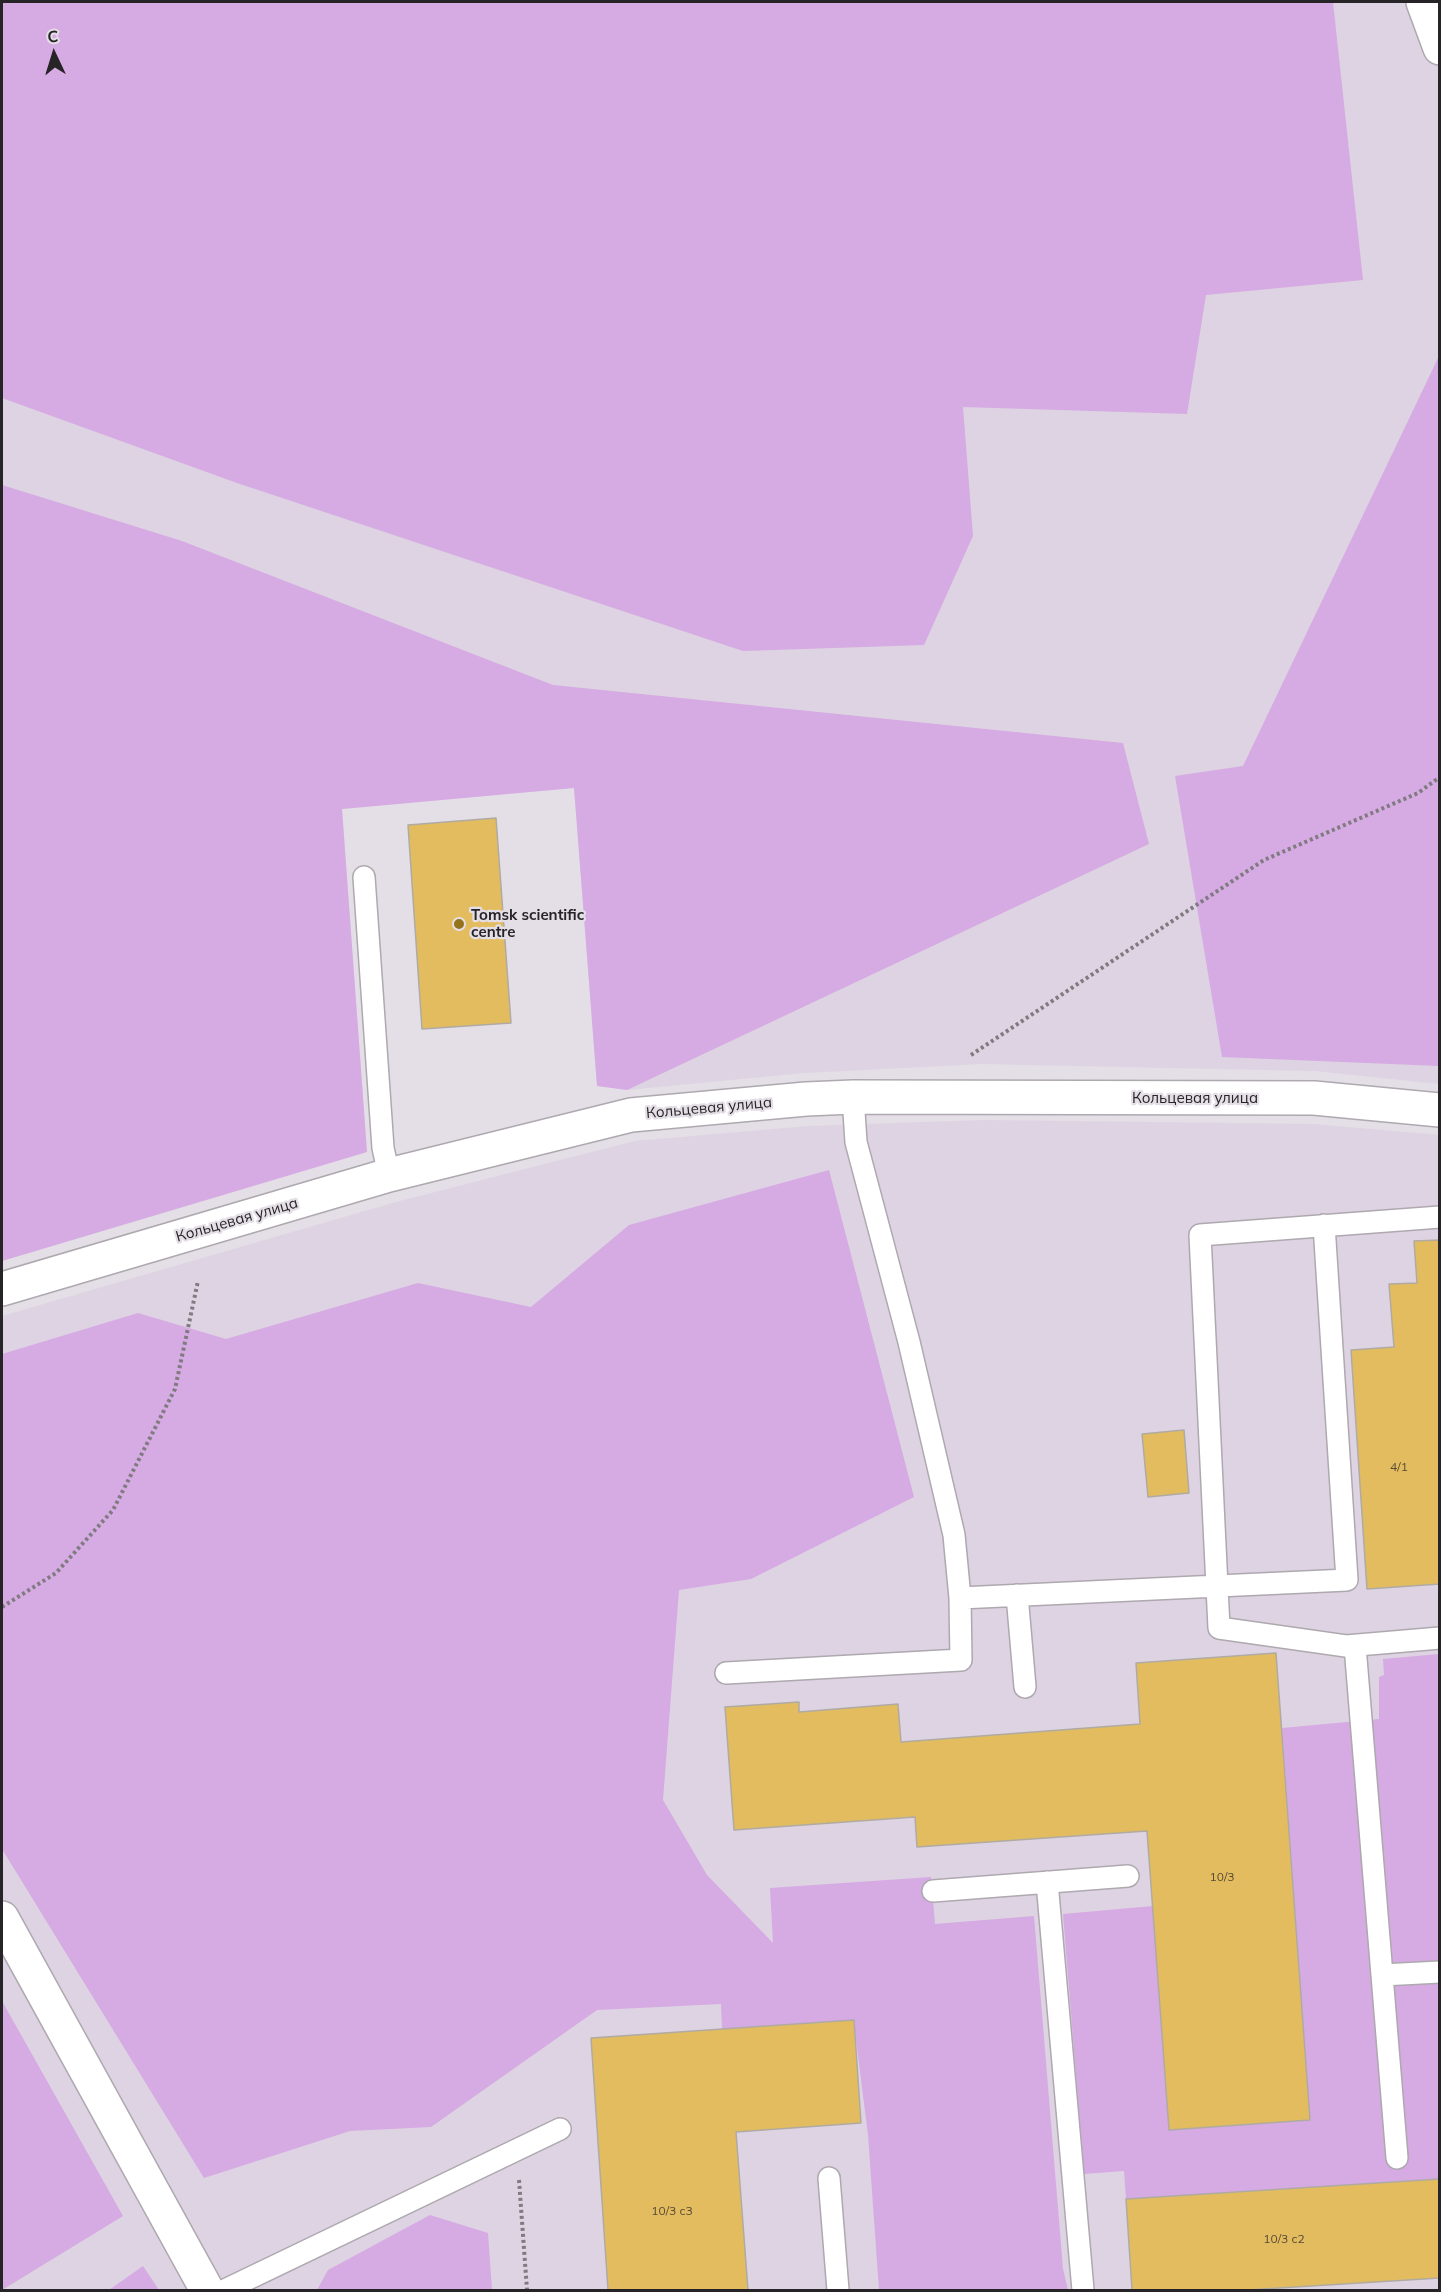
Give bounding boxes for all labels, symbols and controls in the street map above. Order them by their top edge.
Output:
north arrow [24,24,84,84]
text: С [47,26,59,46]
place label: Tomsk scientific centre [471,906,584,941]
marker: Tomsk scientific centre [452,917,466,931]
street label: Кольцевая улица [1132,1089,1258,1107]
street label: Кольцевая улица [645,1094,773,1122]
street label: Кольцевая улица [174,1194,300,1246]
house number: 4/1 [1390,1460,1408,1474]
house number: 10/3 [1209,1870,1235,1884]
house number: 10/3 с3 [651,2204,693,2218]
house number: 10/3 с2 [1263,2232,1305,2246]

